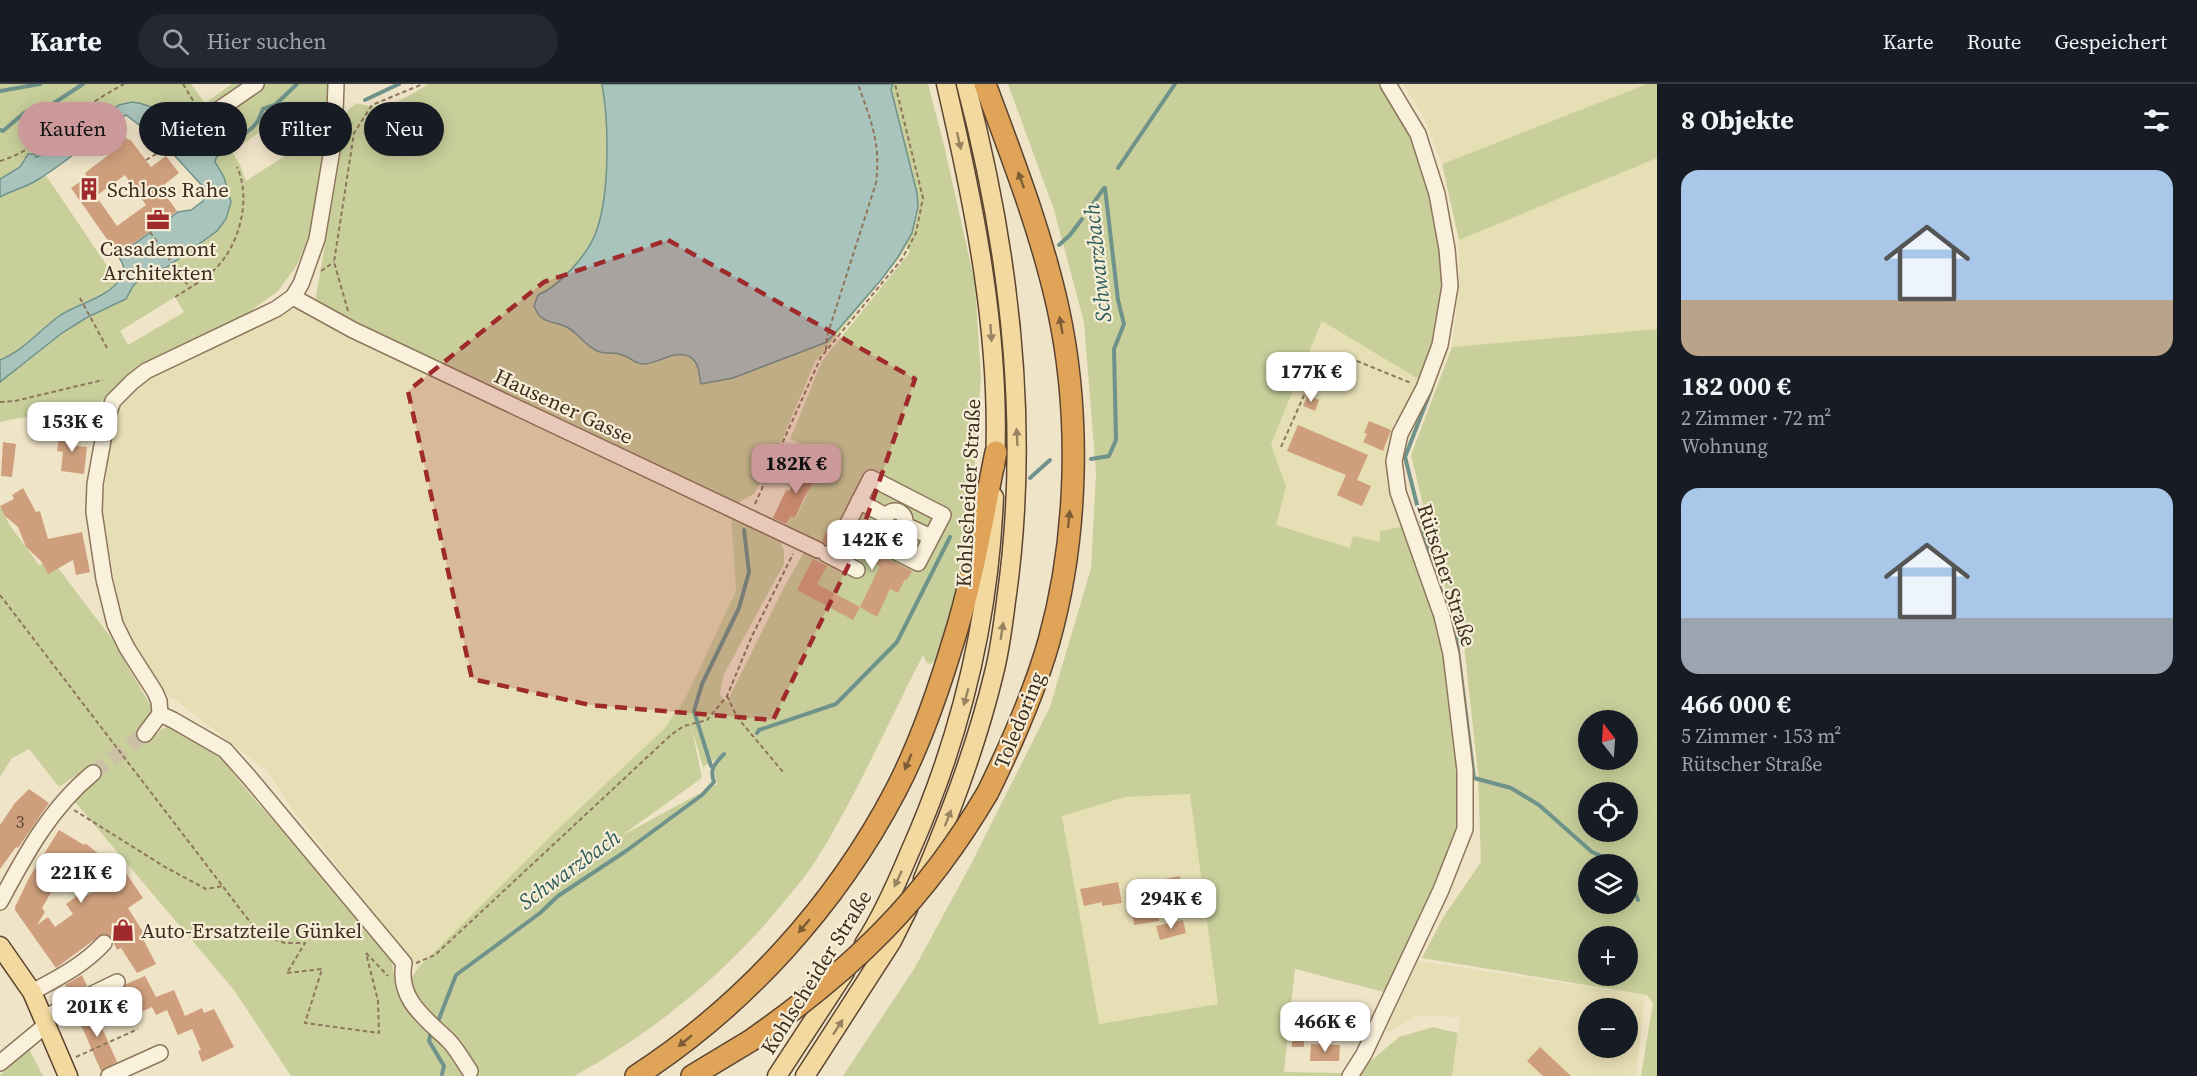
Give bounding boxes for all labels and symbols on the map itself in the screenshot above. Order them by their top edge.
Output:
one-way arrow [955,132,964,151]
one-way arrow [1015,171,1025,189]
place label: Schloss Rahe [107,175,229,204]
building icon: Schloss Rahe [76,176,102,202]
water label: Schwarzbach [1076,202,1118,324]
office icon: Casademont Architekten [145,207,171,233]
place label: Casademont Architekten [100,234,216,287]
one-way arrow [1056,315,1065,334]
one-way arrow [986,324,996,343]
pin: 177K € [1262,352,1360,403]
street label: Hausener Gasse [490,361,638,451]
street label: Kohlscheider Straße [949,398,987,588]
pin: 153K € [23,402,121,453]
one-way arrow [1012,428,1021,447]
pin: 182K € [747,444,845,495]
street label: Rütscher Straße [1410,500,1484,650]
one-way arrow [1064,509,1074,528]
pin: 142K € [823,520,921,571]
one-way arrow [997,622,1006,641]
street label: Toledoring [987,667,1052,773]
one-way arrow [960,688,970,706]
north arrow [1578,710,1638,770]
one-way arrow [903,753,913,771]
house number: 3 [16,809,25,834]
one-way arrow [944,809,953,827]
water label: Schwarzbach [512,822,626,916]
pin: 221K € [32,853,130,904]
one-way arrow [893,871,902,888]
pin: 294K € [1122,879,1220,930]
street label: Kohlscheider Straße [754,884,878,1060]
place label: Auto-Ersatzteile Günkel [141,916,362,945]
shop icon: Auto-Ersatzteile Günkel [110,917,136,943]
one-way arrow [798,918,811,933]
pin: 201K € [48,987,146,1038]
pin: 466K € [1276,1002,1374,1053]
one-way arrow [832,1019,843,1035]
one-way arrow [677,1034,693,1047]

